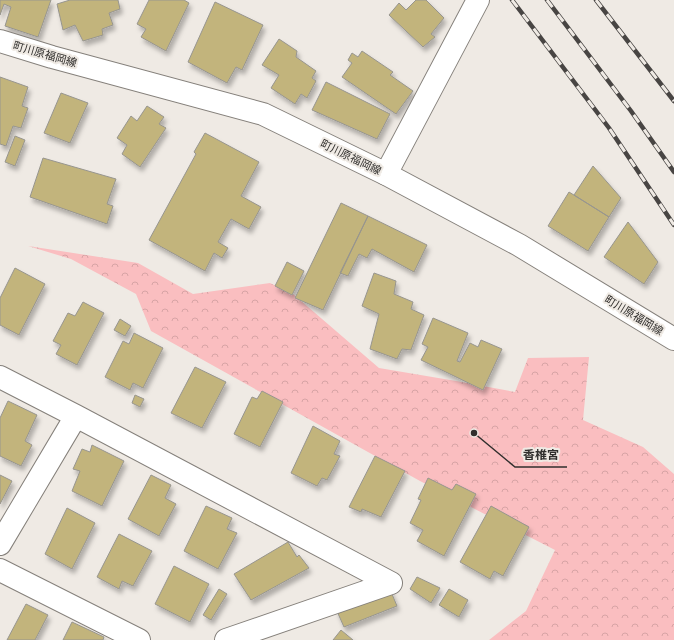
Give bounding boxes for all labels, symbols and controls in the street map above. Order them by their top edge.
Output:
street label: 町川原福岡線 [12,39,78,69]
street label: 町川原福岡線 [319,137,383,177]
street label: 町川原福岡線 [603,293,665,337]
callout: 香椎宮 [515,443,567,467]
text: 香椎宮 [523,448,559,462]

